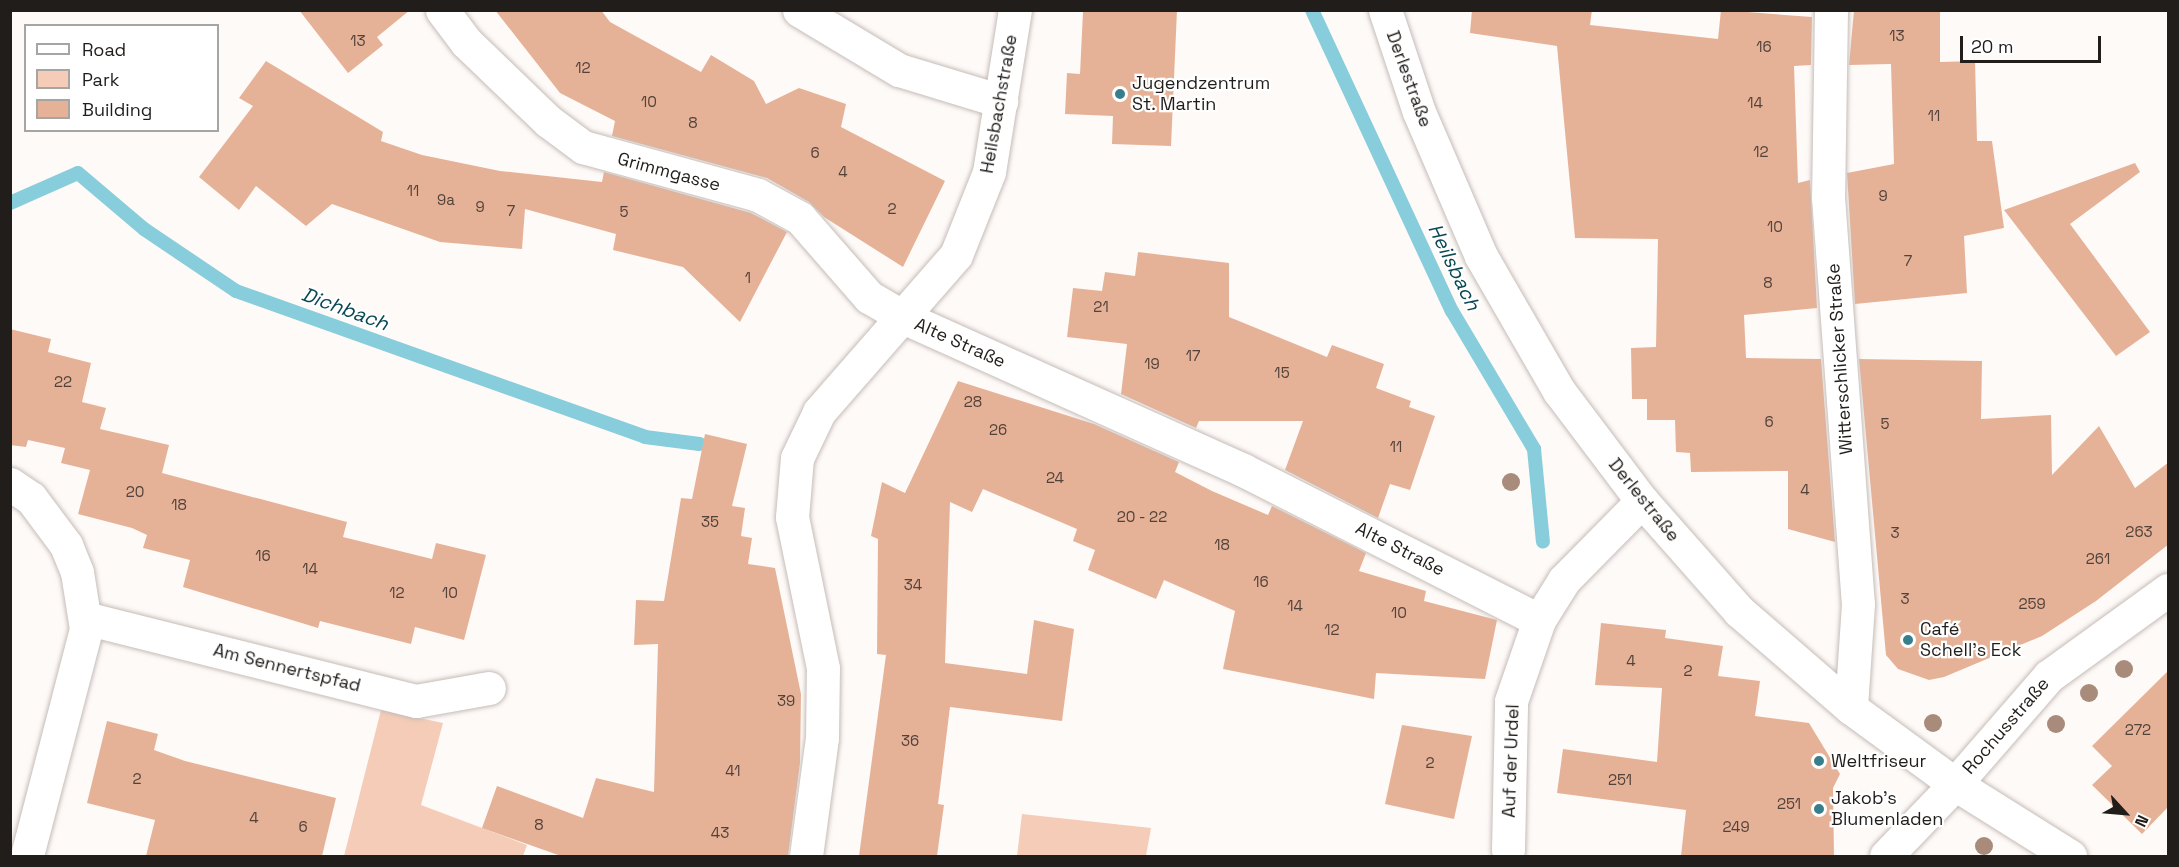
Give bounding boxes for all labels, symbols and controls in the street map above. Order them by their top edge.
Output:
legend [24,24,219,132]
scale bar [1963,24,2104,62]
house number: 13 [1889,27,1905,45]
street label: Derlestraße [1382,28,1436,130]
house number: 13 [350,32,366,50]
street label: Heilsbachstraße [976,33,1022,175]
text: 20 m [1971,35,2014,58]
text: Road [82,38,126,61]
house number: 16 [1756,38,1772,56]
house number: 12 [575,59,591,77]
text: Park [82,68,119,91]
place label: Jugendzentrum St. Martin [1132,73,1270,116]
marker: Jugendzentrum St. Martin [1113,87,1127,101]
house number: 10 [641,93,657,111]
house number: 14 [1747,94,1763,112]
text: Building [82,98,152,121]
house number: 11 [1928,107,1940,125]
house number: 8 [688,114,698,132]
house number: 12 [1753,143,1769,161]
house number: 6 [810,144,820,162]
street label: Grimmgasse [615,148,723,196]
house number: 4 [838,163,848,181]
house number: 11 [407,182,419,200]
house number: 9 [1878,187,1888,205]
house number: 9a [437,191,455,209]
house number: 9 [475,198,485,216]
house number: 2 [887,200,897,218]
house number: 7 [507,202,515,220]
house number: 5 [620,203,628,221]
house number: 10 [1767,218,1783,236]
water label: Heilsbach [1423,220,1485,314]
house number: 7 [1904,252,1912,270]
street label: Witterschlicker Straße [1823,263,1857,455]
house number: 1 [745,269,751,287]
house number: 8 [1763,274,1773,292]
water label: Dichbach [298,282,392,336]
house number: 21 [1093,298,1109,316]
street label: Alte Straße [911,313,1009,373]
house number: 17 [1186,347,1200,365]
house number: 19 [1144,355,1160,373]
house number: 15 [1274,364,1290,382]
house number: 22 [54,373,72,391]
house number: 28 [964,393,982,411]
house number: 6 [1764,413,1774,431]
house number: 5 [1881,415,1889,433]
house number: 26 [989,421,1007,439]
house number: 11 [1390,438,1402,456]
street label: Derlestraße [1604,454,1684,546]
house number: 24 [1046,469,1064,487]
house number: 4 [1800,481,1810,499]
house number: 20 [126,483,144,501]
house number: 18 [171,496,187,514]
house number: 20 - 22 [1116,508,1168,526]
house number: 35 [701,513,719,531]
street label: Alte Straße [1352,517,1448,581]
house number: 263 [2125,523,2153,541]
house number: 3 [1890,524,1900,542]
house number: 18 [1214,536,1230,554]
house number: 16 [255,547,271,565]
house number: 261 [2086,550,2110,568]
house number: 14 [302,560,318,578]
house number: 16 [1253,573,1269,591]
house number: 34 [904,576,922,594]
house number: 12 [389,584,405,602]
house number: 10 [442,584,458,602]
house number: 3 [1900,590,1910,608]
house number: 259 [2018,595,2046,613]
house number: 14 [1287,597,1303,615]
house number: 10 [1391,604,1407,622]
place label: Café Schell's Eck [1920,619,2021,662]
house number: 12 [1324,621,1340,639]
marker: Café Schell's Eck [1901,633,1915,647]
street label: Am Sennertspfad [211,639,363,697]
house number: 4 [1626,652,1636,670]
house number: 2 [1683,662,1693,680]
street label: Rochusstraße [1958,673,2054,779]
house number: 39 [777,692,795,710]
street label: Auf der Urdel [1498,704,1524,818]
house number: 272 [2125,721,2151,739]
house number: 36 [901,732,919,750]
place label: Weltfriseur [1831,750,1926,772]
house number: 2 [1425,754,1435,772]
marker: Weltfriseur [1812,754,1826,768]
house number: 41 [725,762,741,780]
house number: 2 [132,770,142,788]
house number: 251 [1608,771,1632,789]
north arrow [2095,783,2155,843]
place label: Jakob's Blumenladen [1831,788,1943,830]
house number: 251 [1777,795,1801,813]
marker: Jakob's Blumenladen [1812,802,1826,816]
house number: 4 [249,809,259,827]
text: N [2130,812,2153,831]
house number: 8 [534,816,544,834]
house number: 6 [298,818,308,836]
house number: 249 [1722,818,1750,836]
house number: 43 [711,824,729,842]

